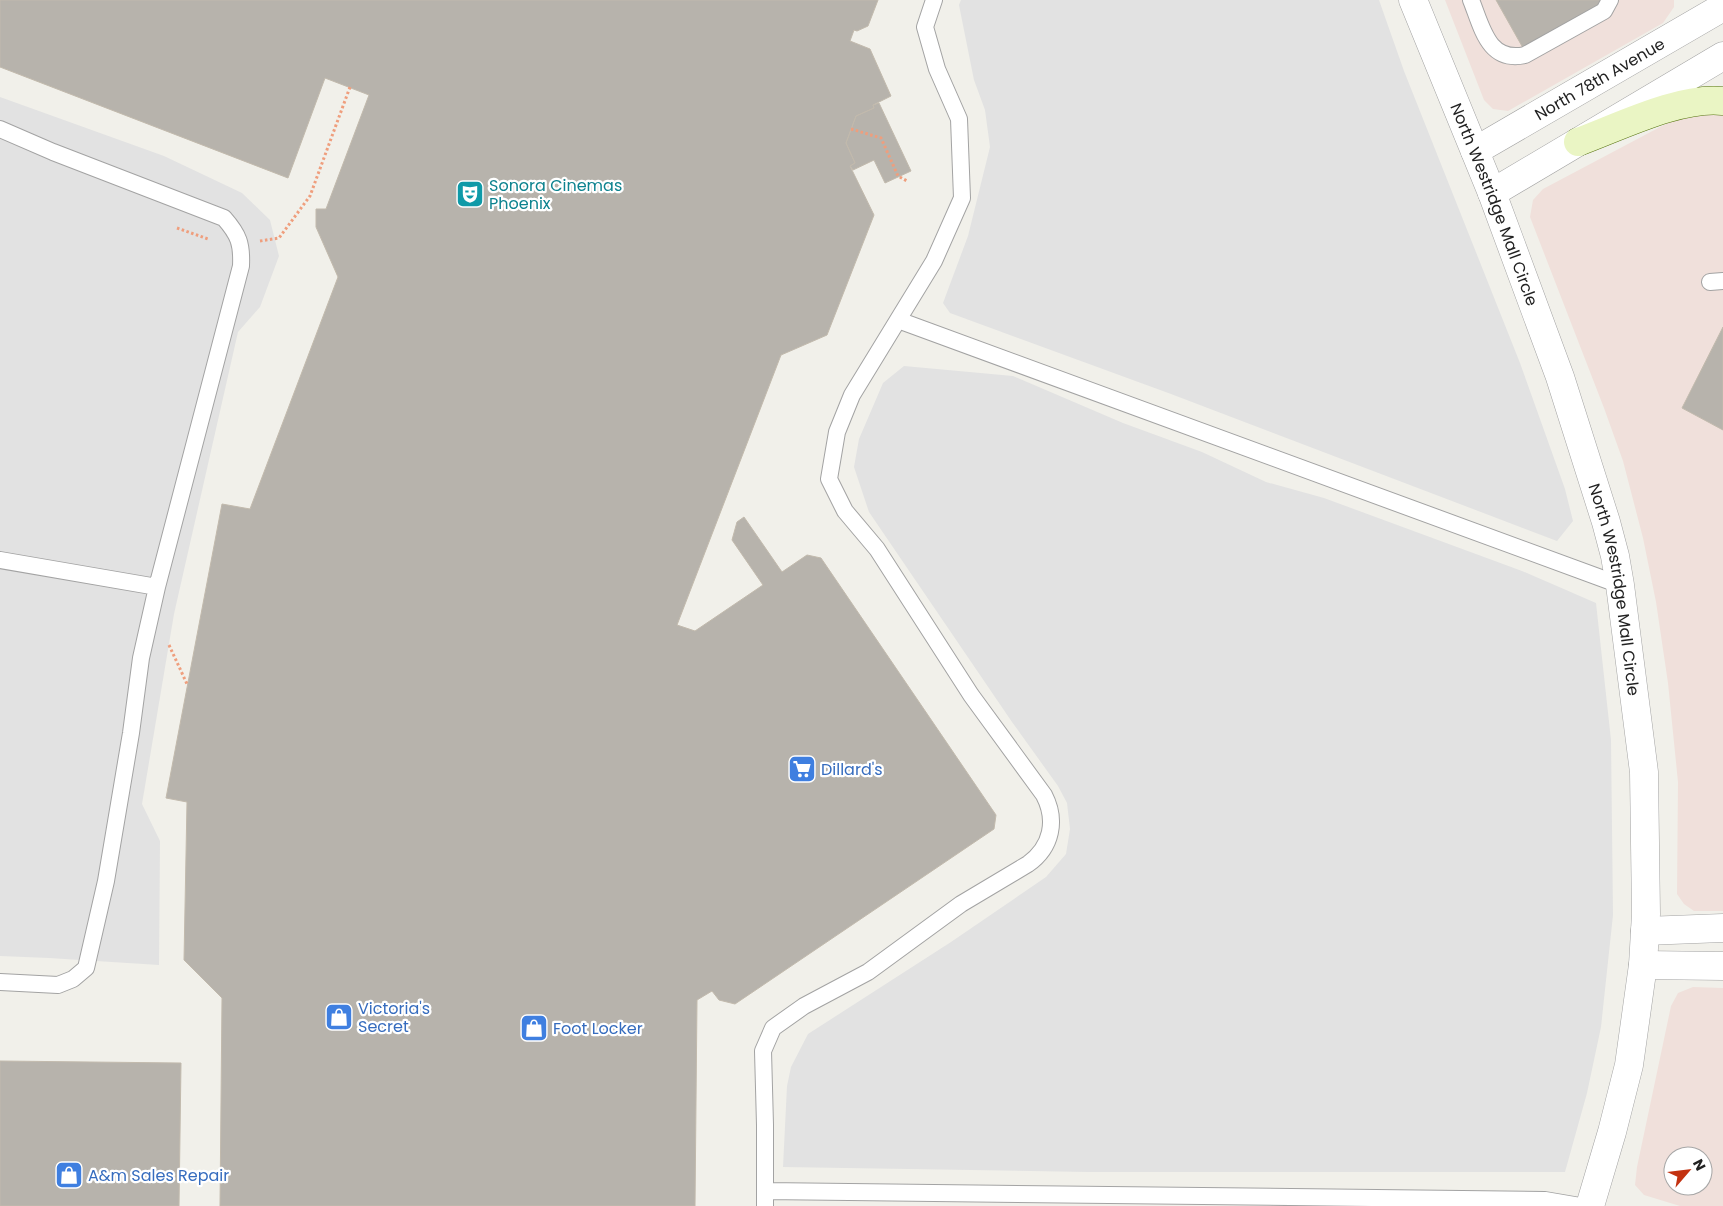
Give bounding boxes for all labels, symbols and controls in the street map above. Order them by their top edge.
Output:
street label: North 78th Avenue [1530,32,1669,126]
street label: North Westridge Mall Circle [1444,100,1544,309]
place label: Sonora Cinemas Phoenix [489,174,622,215]
theatre icon: Sonora Cinemas Phoenix [455,179,485,209]
street label: North Westridge Mall Circle [1583,481,1645,697]
supermarket icon: Dillard's [787,754,817,784]
place label: Dillard's [821,758,883,781]
place label: Victoria's Secret [358,997,430,1038]
shop icon: Victoria's Secret [324,1002,354,1032]
shop icon: Foot Locker [519,1013,549,1043]
place label: Foot Locker [553,1017,643,1040]
north arrow [1663,1146,1713,1196]
text: N [1688,1156,1711,1174]
shop icon: A&m Sales Repair [54,1160,84,1190]
place label: A&m Sales Repair [88,1164,229,1187]

